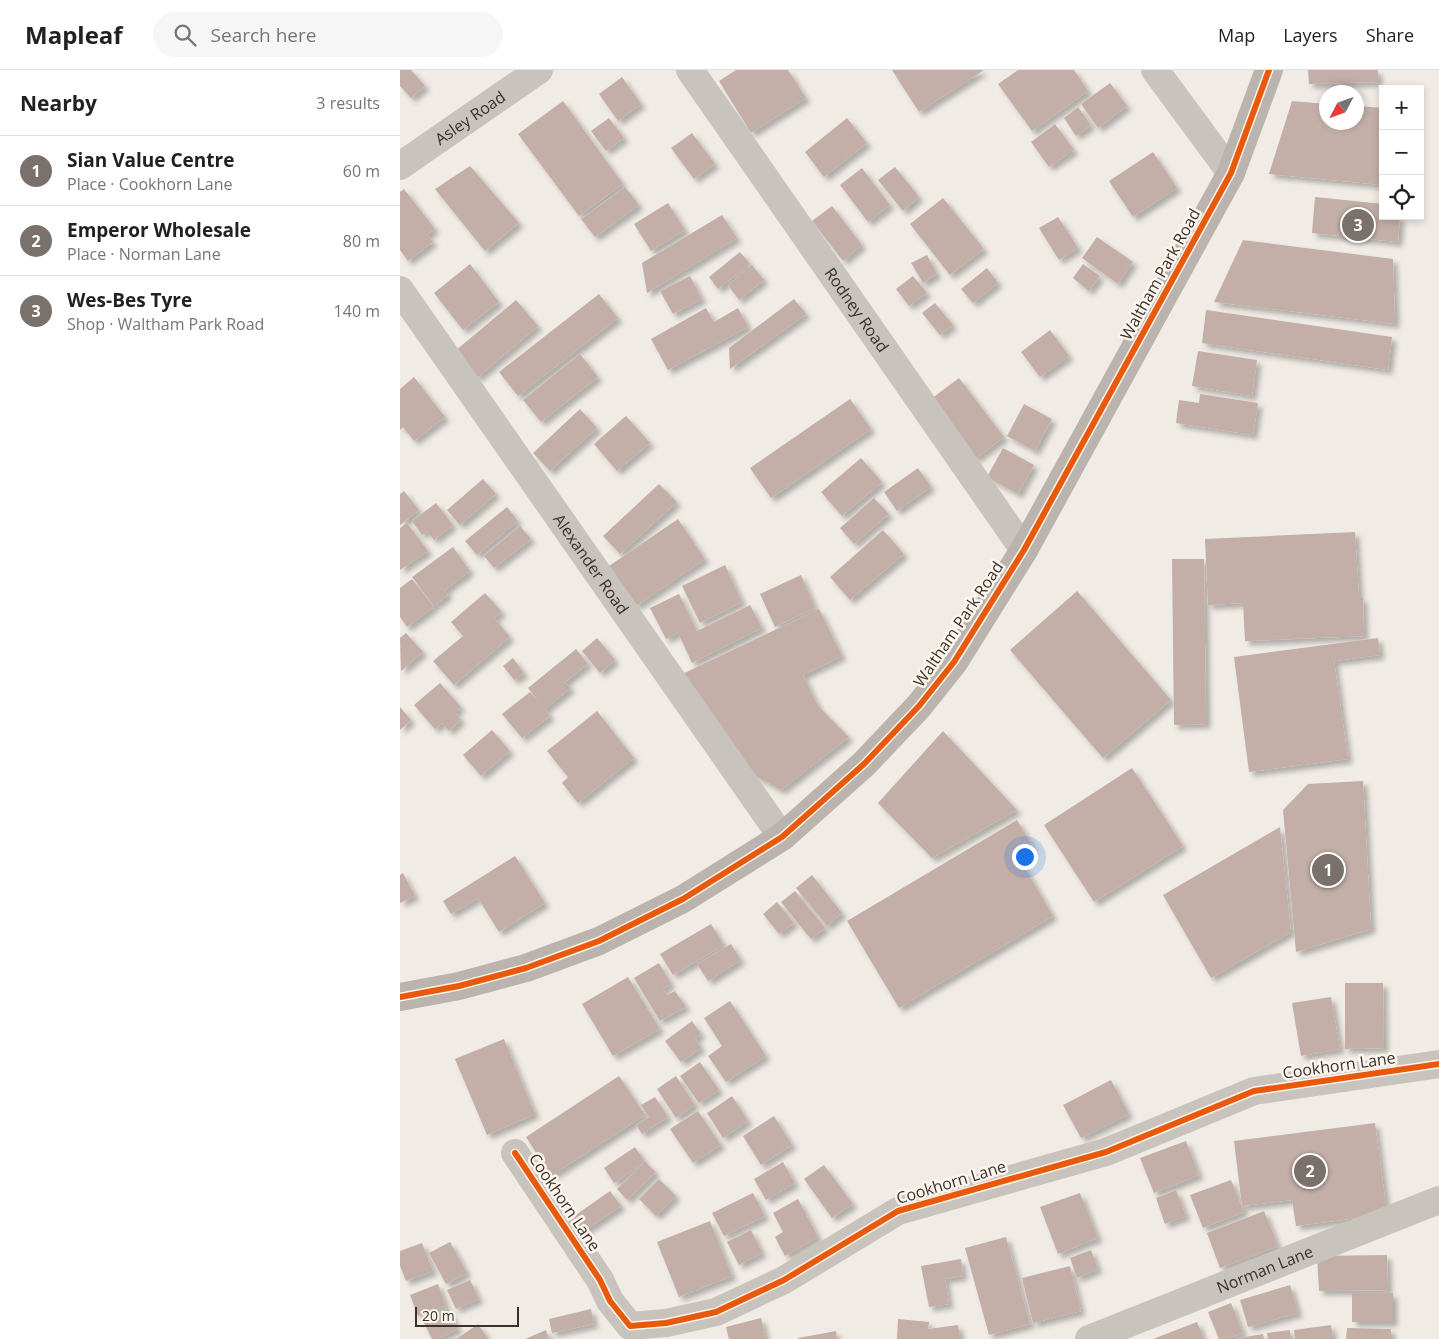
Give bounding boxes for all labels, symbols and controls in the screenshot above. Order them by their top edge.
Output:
search box [153,12,503,57]
text: Mapleaf [25,18,123,51]
icon: search [171,21,199,49]
text: Search here [211,22,316,48]
text: Map [1218,23,1255,47]
text: Layers [1283,23,1338,47]
text: Share [1366,23,1414,47]
north arrow [1319,85,1364,130]
map controls [1379,85,1424,220]
button: + [1379,85,1424,130]
street label: Asley Road [430,86,510,150]
text: Nearby [20,89,97,117]
text: 3 results [316,92,380,114]
button: − [1379,130,1424,175]
text: Sian Value Centre [67,147,234,173]
text: 1 [31,160,41,182]
text: 60 m [343,160,380,182]
text: Place · Cookhorn Lane [67,173,232,195]
button: locate [1379,175,1424,220]
street label: Waltham Park Road [1115,204,1205,344]
pin: 3 [1342,206,1374,244]
text: Emperor Wholesale [67,217,251,243]
text: 2 [31,230,41,252]
text: 80 m [343,230,380,252]
text: Place · Norman Lane [67,243,221,265]
street label: Rodney Road [820,263,894,356]
text: Wes-Bes Tyre [67,287,192,313]
text: 3 [31,300,41,322]
text: 140 m [334,300,380,322]
text: Shop · Waltham Park Road [67,313,264,335]
street label: Alexander Road [548,509,634,618]
street label: Waltham Park Road [908,557,1008,691]
your location [1012,844,1038,870]
pin: 1 [1312,851,1344,889]
street label: Cookhorn Lane [1281,1046,1397,1084]
street label: Cookhorn Lane [524,1149,606,1255]
pin: 2 [1294,1152,1326,1190]
street label: Cookhorn Lane [893,1155,1009,1209]
street label: Norman Lane [1213,1240,1316,1298]
scale bar [415,1304,519,1327]
text: 20 m [422,1306,455,1325]

